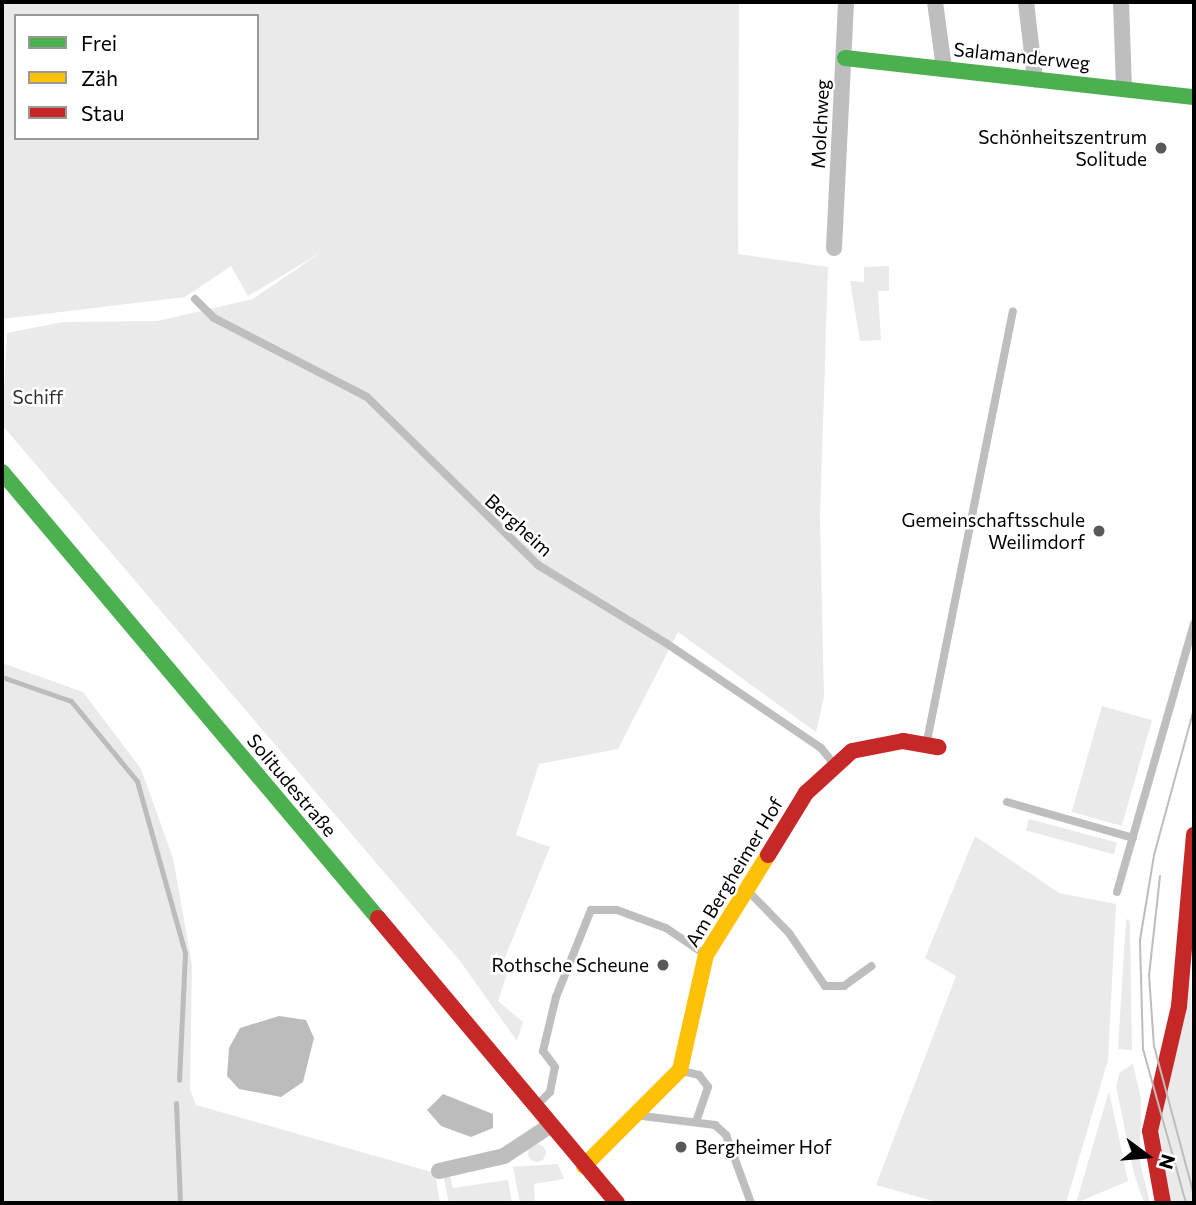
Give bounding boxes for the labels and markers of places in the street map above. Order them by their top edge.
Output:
place label: Schönheitszentrum Solitude [978,126,1147,170]
marker: Schönheitszentrum Solitude [1153,140,1169,156]
place label: Gemeinschaftsschule Weilimdorf [902,509,1085,553]
marker: Gemeinschaftsschule Weilimdorf [1091,523,1107,539]
place label: Rothsche Scheune [491,954,649,976]
marker: Rothsche Scheune [655,957,671,973]
place label: Bergheimer Hof [695,1136,832,1158]
marker: Bergheimer Hof [673,1139,689,1155]

